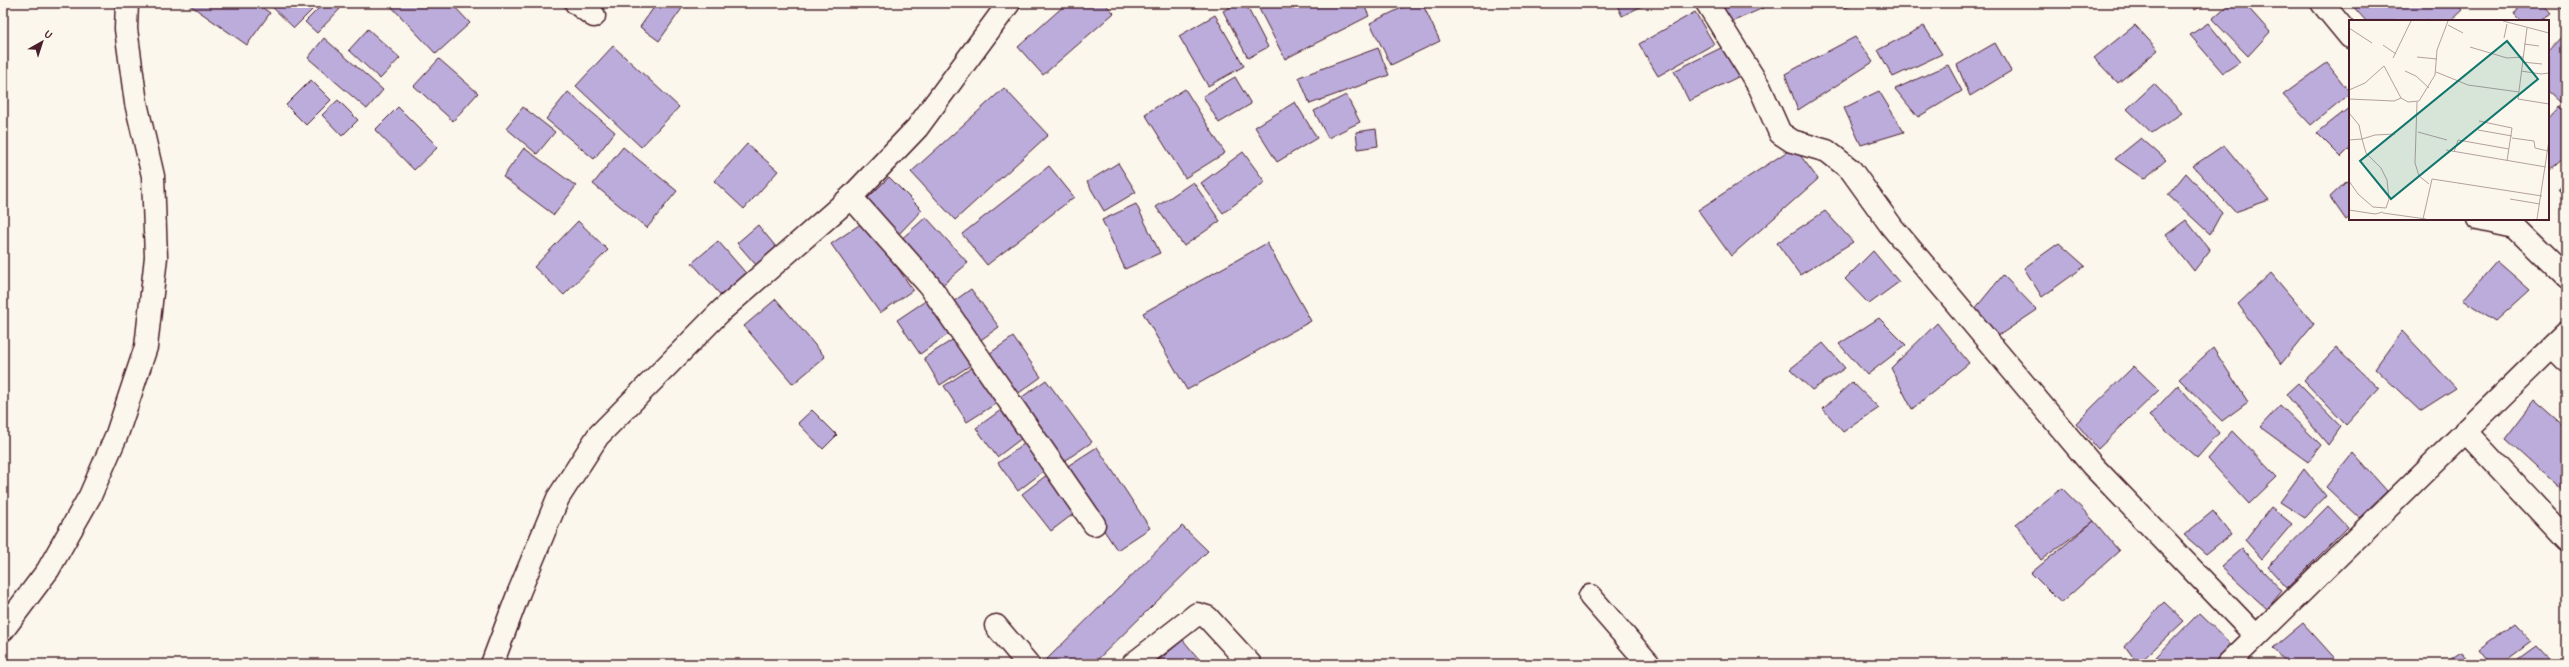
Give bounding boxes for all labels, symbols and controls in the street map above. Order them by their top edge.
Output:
inset map [2349,20,2549,220]
north arrow [22,22,62,62]
text: U [42,27,55,42]

